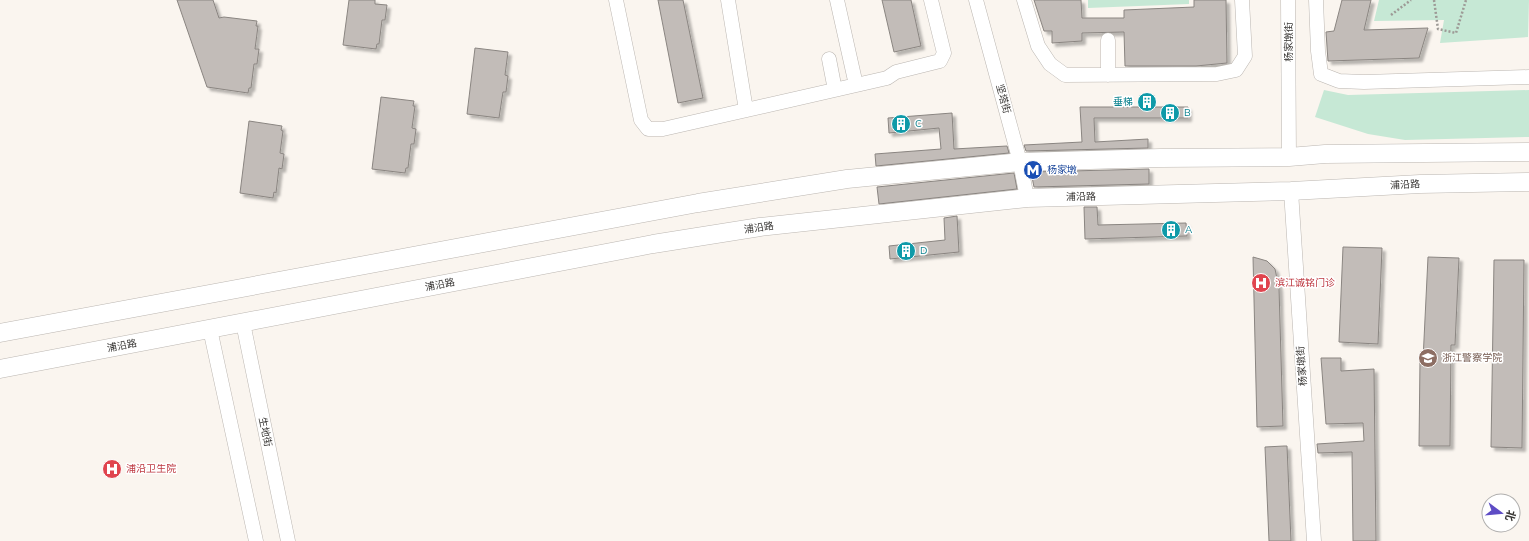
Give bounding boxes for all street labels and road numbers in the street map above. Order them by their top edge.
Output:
street label: 杨家墩街 [1282,22,1296,62]
street label: 坚塔街 [992,83,1014,115]
street label: 浦沿路 [1390,177,1420,193]
street label: 浦沿路 [1066,190,1096,204]
street label: 浦沿路 [743,219,775,237]
street label: 浦沿路 [424,275,456,295]
street label: 浦沿路 [106,336,138,356]
street label: 杨家墩街 [1294,346,1310,386]
street label: 生地街 [255,416,275,448]

